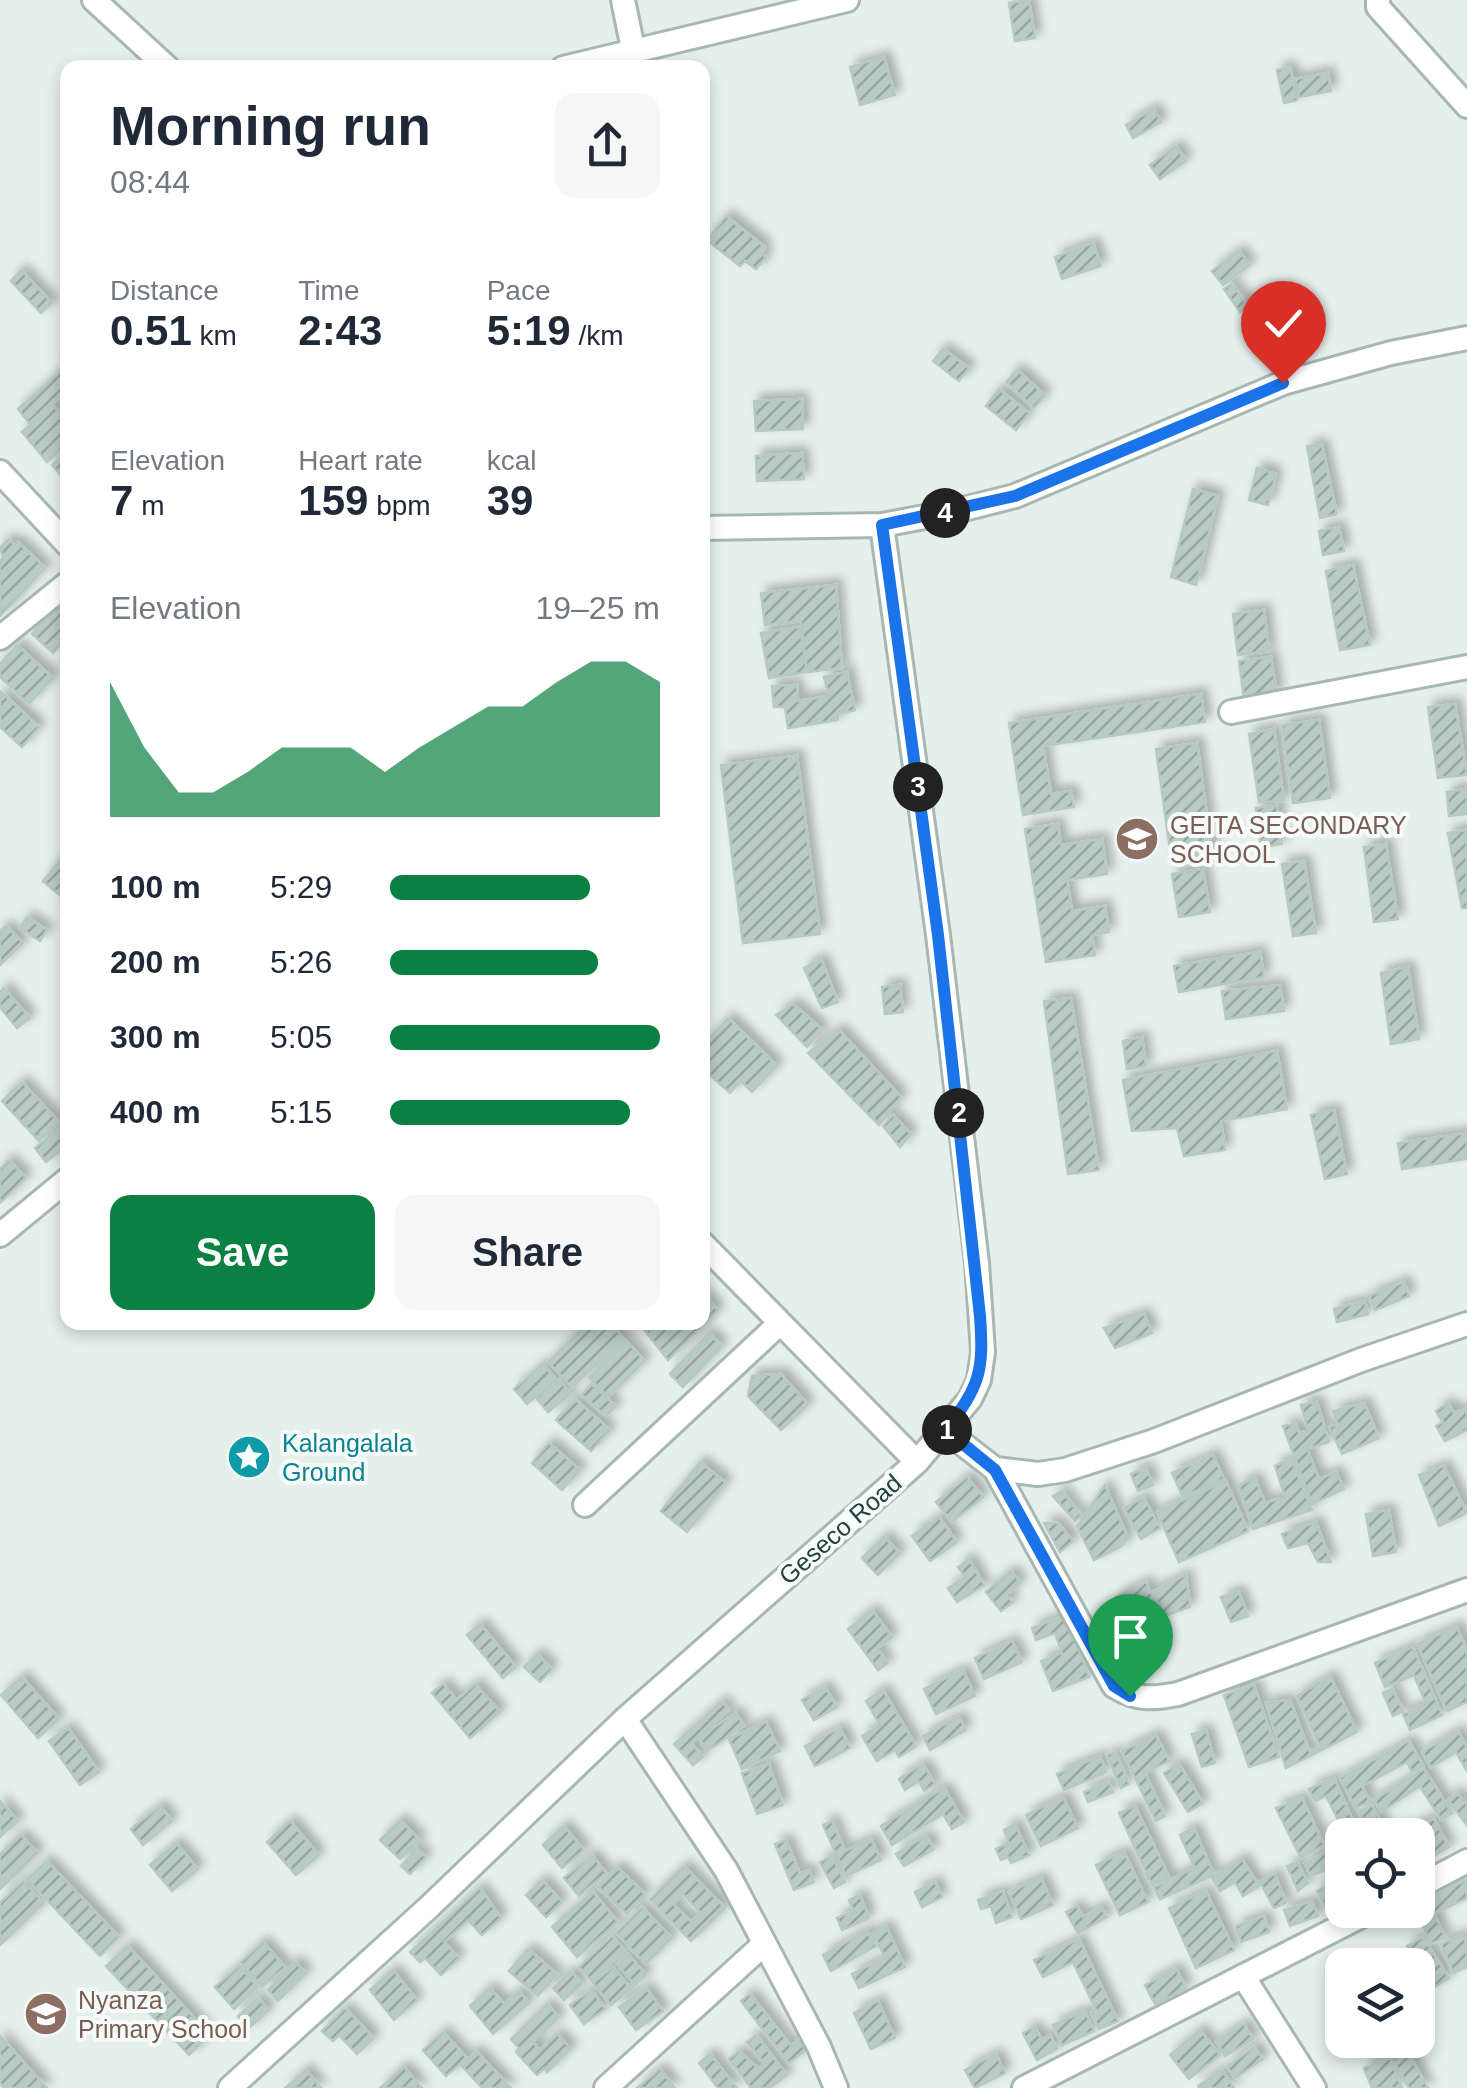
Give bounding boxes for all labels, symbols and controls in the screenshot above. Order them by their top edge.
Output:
button: share [555,93,660,198]
text: Morning run [110,95,431,157]
text: 08:44 [110,164,190,200]
text: Distance [110,275,219,306]
text: Time [298,275,360,306]
text: Pace [487,275,550,306]
pin [1241,281,1326,384]
icon: check [1256,296,1311,351]
text: 0.51 [110,307,192,354]
text: 2:43 [298,307,382,354]
text: 5:19 [487,307,571,354]
text: km [192,320,237,351]
text: /km [571,320,624,351]
text: Elevation [110,445,225,476]
text: Heart rate [298,445,423,476]
text: kcal [487,445,536,476]
text: 7 [110,477,133,524]
text: 159 [298,477,368,524]
text: 39 [487,477,533,524]
pin: 4 [920,488,970,538]
text: m [133,490,164,521]
text: bpm [368,490,431,521]
text: 4 [937,497,953,528]
text: Elevation [110,590,242,626]
text: 19–25 m [535,590,660,626]
pin: 3 [893,762,943,812]
text: 3 [910,771,926,802]
place label: GEITA SECONDARY SCHOOL [1170,811,1407,868]
school or university icon: GEITA SECONDARY SCHOOL [1114,816,1160,862]
text: 100 m [110,869,201,905]
text: 5:29 [270,869,332,905]
text: 200 m [110,944,201,980]
text: 5:26 [270,944,332,980]
text: 300 m [110,1019,201,1055]
text: 5:05 [270,1019,332,1055]
pin: 2 [934,1088,984,1138]
text: 400 m [110,1094,201,1130]
text: 5:15 [270,1094,332,1130]
text: 2 [951,1097,967,1128]
button: Save [110,1195,375,1310]
button: Share [395,1195,660,1310]
pin: 1 [922,1405,972,1455]
text: 1 [939,1414,955,1445]
place label: Kalangalala Ground [282,1429,413,1486]
place icon: Kalangalala Ground [226,1434,272,1480]
street label: Geseco Road [773,1468,907,1590]
pin [1088,1594,1173,1697]
icon: arrive [1103,1609,1158,1664]
map controls [1325,1818,1435,2058]
button: locate [1325,1818,1435,1928]
button: layers [1325,1948,1435,2058]
place label: Nyanza Primary School [78,1986,248,2043]
school or university icon: Nyanza Primary School [23,1991,69,2037]

